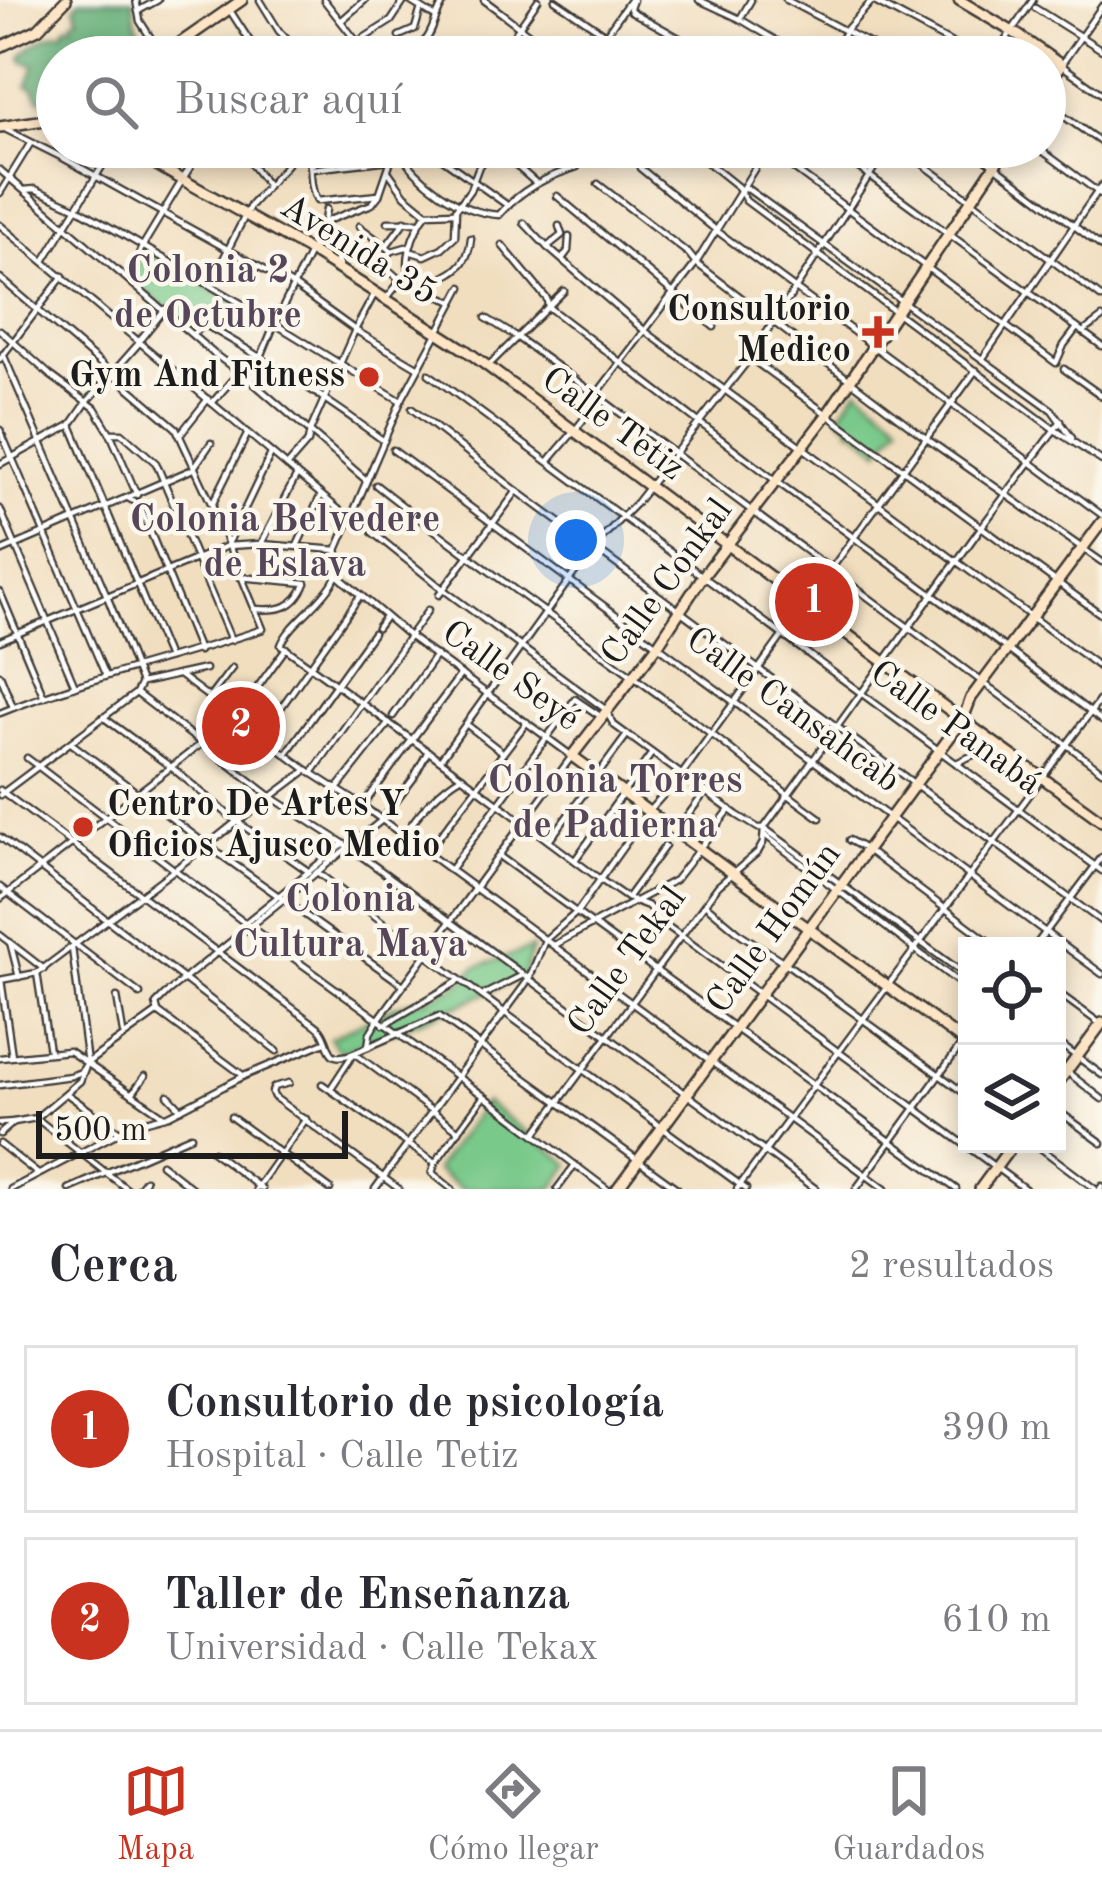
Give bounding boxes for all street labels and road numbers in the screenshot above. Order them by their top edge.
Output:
street label: Avenida 35 [274,189,442,313]
street label: Calle Tetiz [534,362,690,488]
street label: Calle Conkal [596,493,740,673]
street label: Calle Seyé [434,615,586,739]
street label: Calle Cansahcab [679,622,905,800]
street label: Calle Panabá [863,655,1048,803]
street label: Calle Homún [701,837,849,1021]
street label: Calle Tekal [562,881,694,1043]

